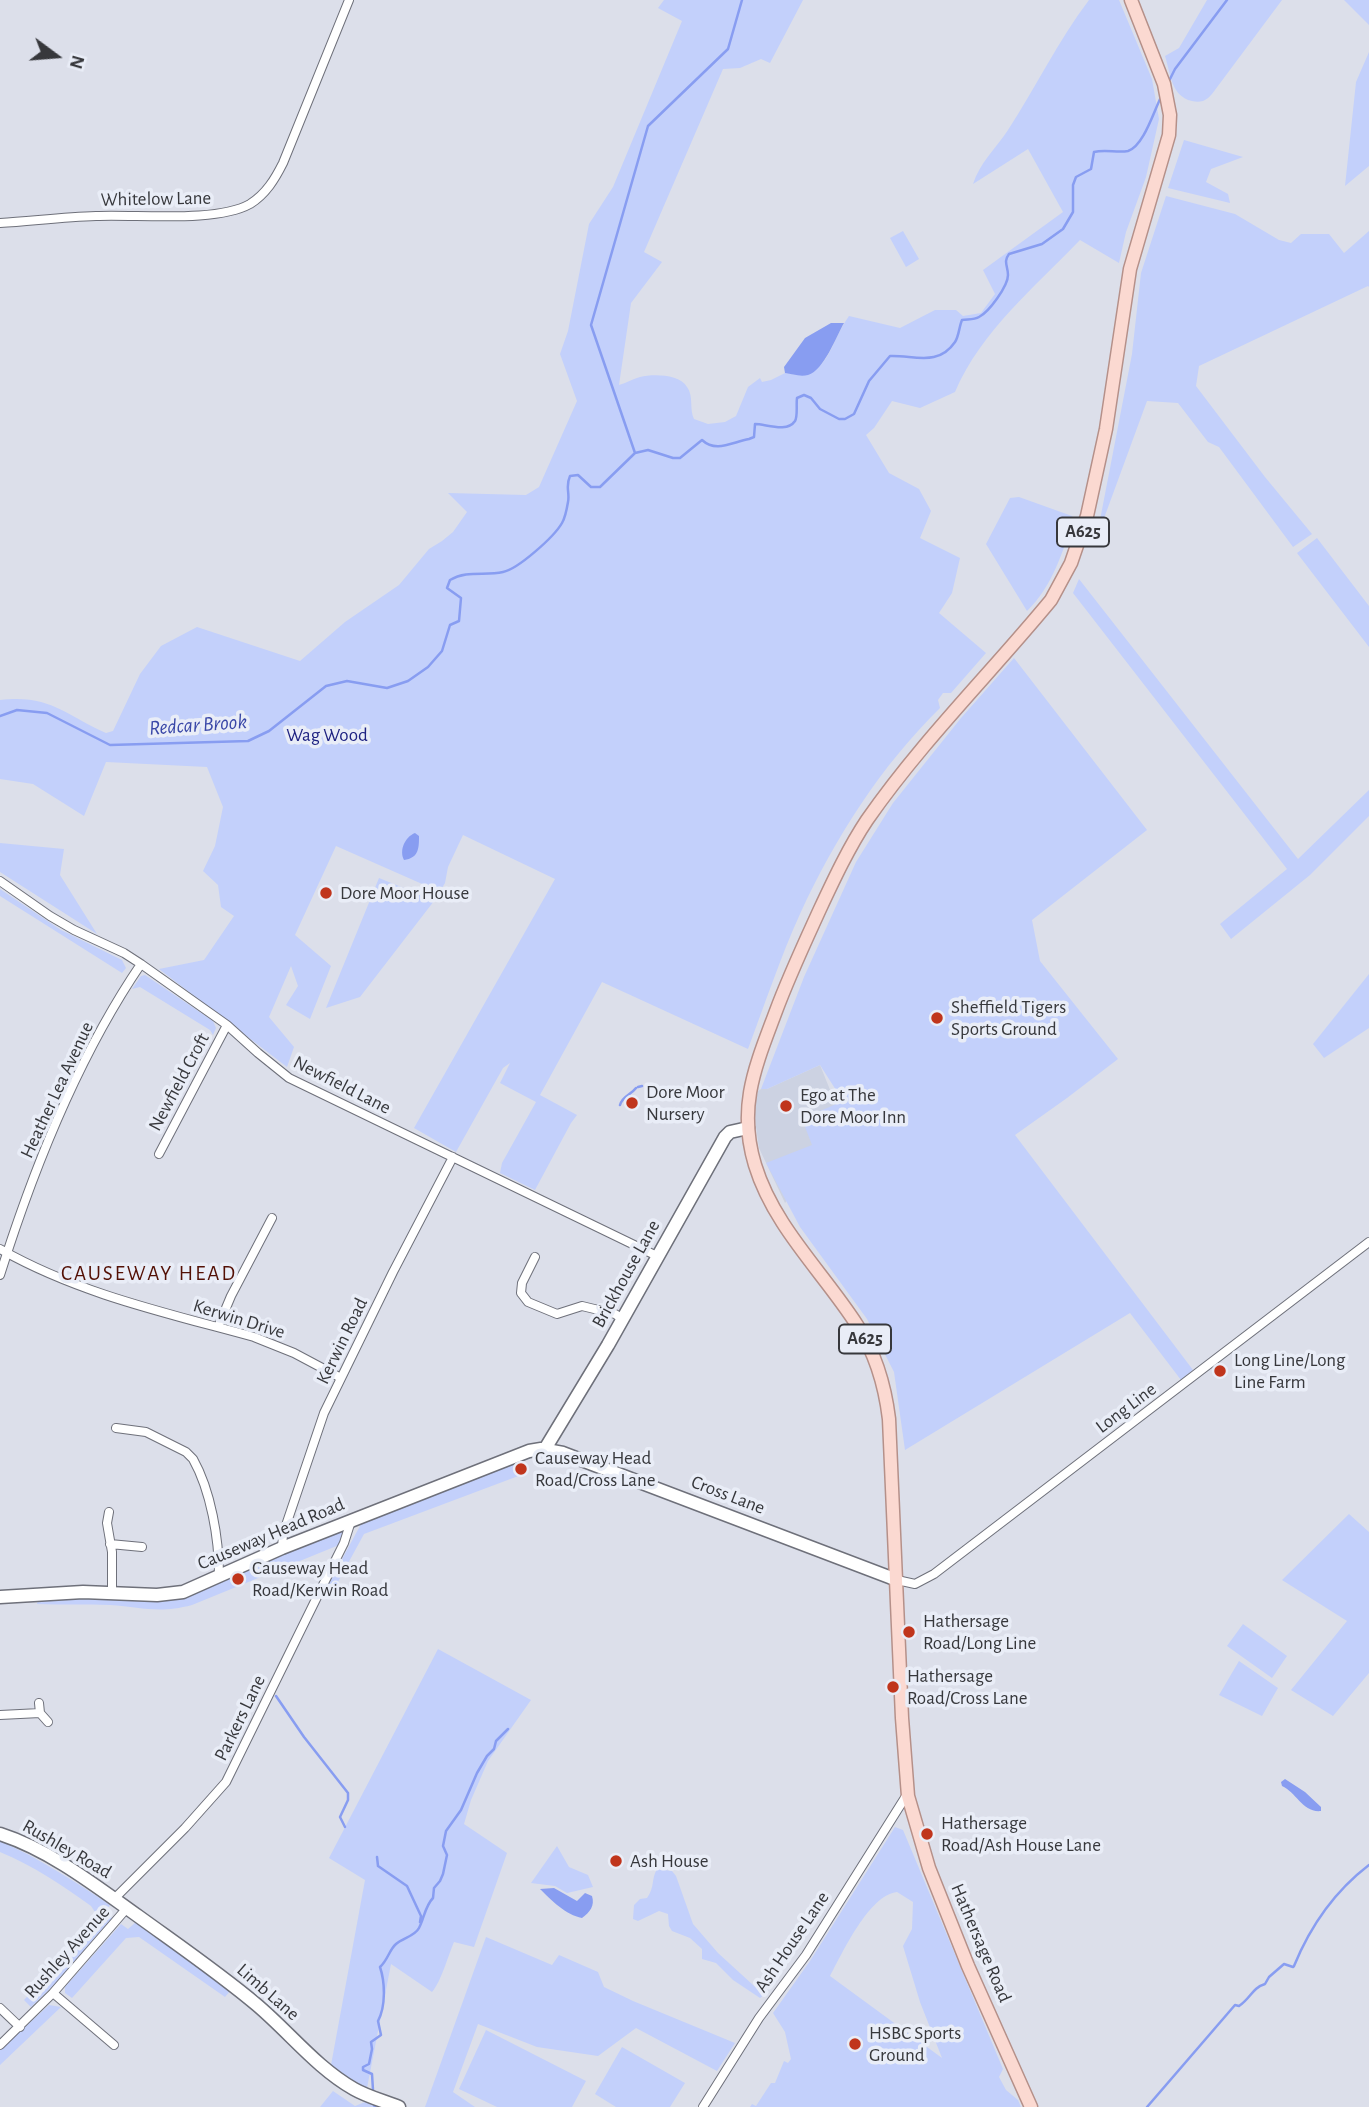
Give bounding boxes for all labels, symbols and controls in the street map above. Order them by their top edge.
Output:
north arrow [21,21,91,91]
text: N [66,53,88,71]
street label: Whitelow Lane [101,187,211,211]
road number: A625 [1057,518,1109,546]
water label: Redcar Brook [148,709,248,741]
park label: Wag Wood [286,724,368,746]
place label: Dore Moor House [340,882,469,904]
marker: Dore Moor House [318,885,334,901]
place label: Sheffield Tigers Sports Ground [951,996,1066,1040]
marker: Sheffield Tigers Sports Ground [929,1010,945,1026]
street label: Heather Lea Avenue [15,1018,99,1162]
street label: Newfield Croft [144,1029,214,1135]
street label: Newfield Lane [290,1051,394,1119]
place label: Dore Moor Nursery [646,1081,725,1125]
place label: Ego at The Dore Moor Inn [800,1084,906,1128]
marker: Dore Moor Nursery [624,1095,640,1111]
marker: Ego at The Dore Moor Inn [778,1098,794,1114]
street label: Brickhouse Lane [587,1216,665,1332]
district label: CAUSEWAY HEAD [63,1261,235,1287]
street label: Kerwin Drive [190,1294,288,1344]
street label: Kerwin Road [311,1294,373,1388]
road number: A625 [839,1324,891,1354]
place label: Long Line/Long Line Farm [1234,1349,1345,1393]
marker: Long Line/Long Line Farm [1212,1363,1228,1379]
street label: Long Line [1091,1378,1161,1438]
place label: Causeway Head Road/Cross Lane [535,1447,655,1491]
marker: Causeway Head Road/Cross Lane [513,1461,529,1477]
street label: Cross Lane [688,1471,768,1519]
street label: Causeway Head Road [194,1493,348,1575]
place label: Causeway Head Road/Kerwin Road [252,1557,388,1601]
marker: Causeway Head Road/Kerwin Road [230,1571,246,1587]
place label: Hathersage Road/Long Line [923,1610,1036,1654]
marker: Hathersage Road/Long Line [901,1624,917,1640]
place label: Hathersage Road/Cross Lane [907,1665,1027,1709]
street label: Parkers Lane [209,1671,271,1765]
marker: Hathersage Road/Cross Lane [885,1679,901,1695]
place label: Hathersage Road/Ash House Lane [941,1812,1101,1856]
street label: Rushley Road [18,1814,116,1884]
marker: Hathersage Road/Ash House Lane [919,1826,935,1842]
place label: Ash House [630,1850,708,1872]
marker: Ash House [608,1853,624,1869]
street label: Hathersage Road [946,1880,1016,2006]
street label: Ash House Lane [750,1887,834,1997]
street label: Rushley Avenue [19,1901,115,2003]
street label: Limb Lane [232,1959,304,2025]
place label: HSBC Sports Ground [869,2022,961,2066]
marker: HSBC Sports Ground [847,2036,863,2052]

